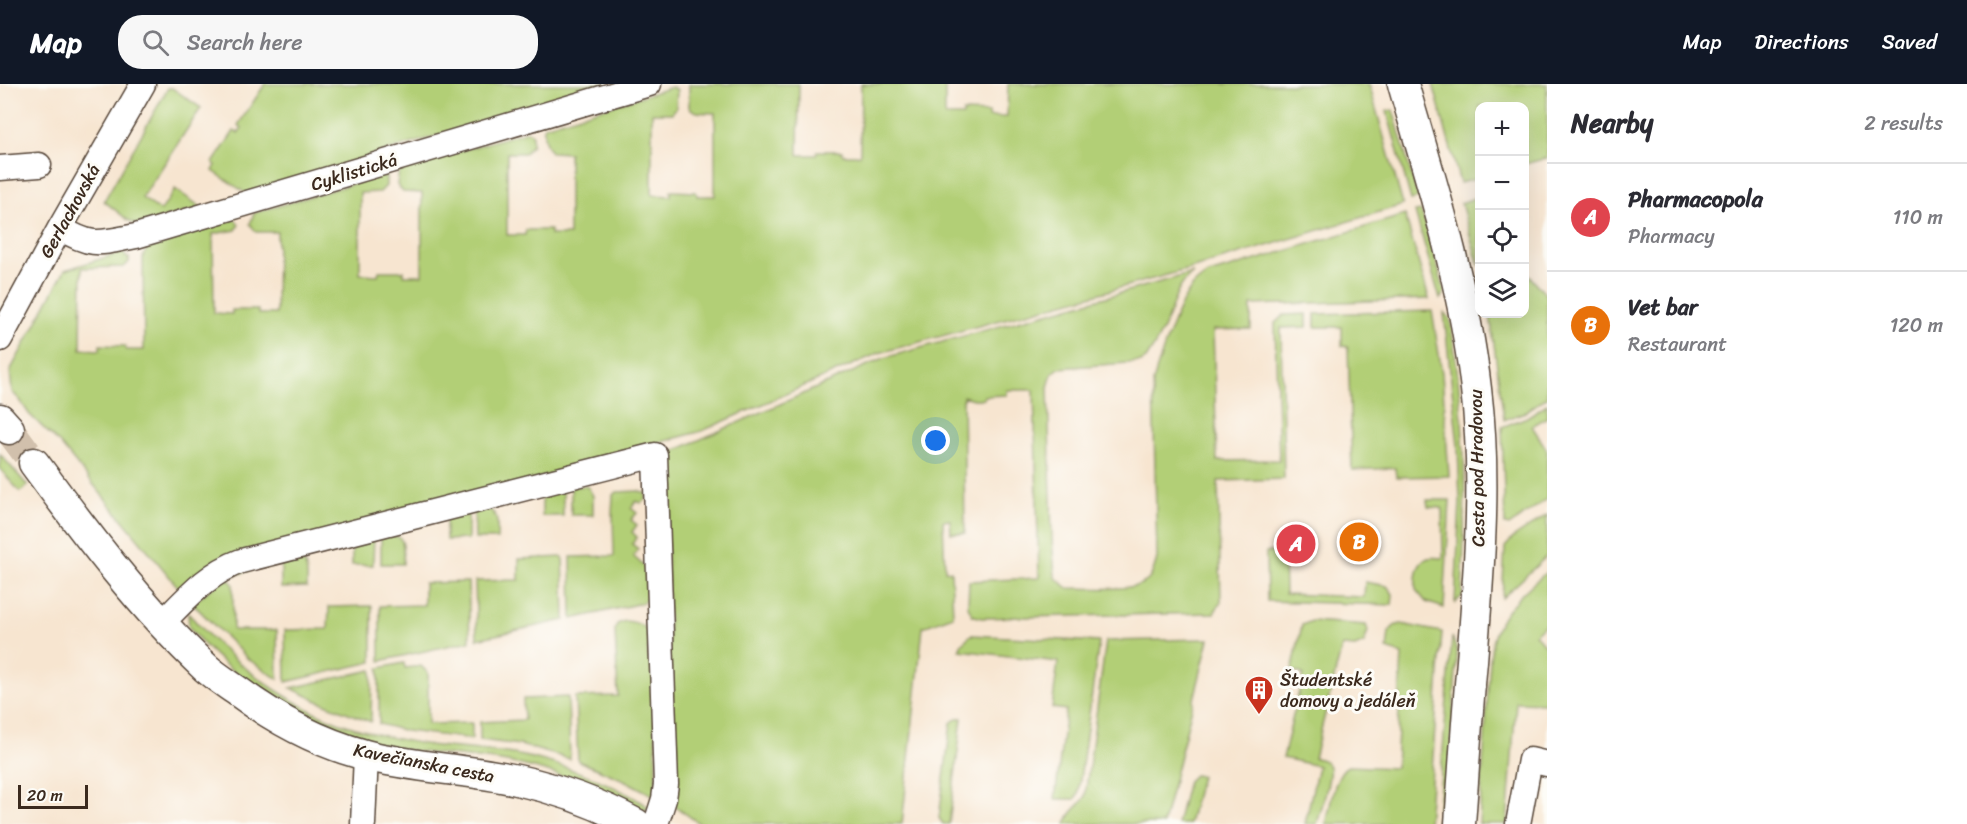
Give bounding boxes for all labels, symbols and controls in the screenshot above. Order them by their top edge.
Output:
search box [118,15,538,69]
text: Map [30,18,82,67]
text: Search here [187,23,303,62]
text: Map [1683,23,1721,61]
text: Directions [1754,23,1849,61]
text: Saved [1882,23,1937,61]
icon: search [139,26,172,59]
text: Nearby [1571,100,1653,146]
map controls [1475,102,1529,318]
button: + [1475,102,1529,156]
text: 2 results [1864,106,1943,141]
street label: Cyklistická [307,144,401,200]
button: − [1475,156,1529,210]
street label: Gerlachovská [31,158,109,264]
text: Pharmacopola [1628,180,1763,219]
text: A [1584,200,1597,235]
text: 110 m [1893,200,1943,235]
button: locate [1475,210,1529,264]
text: Pharmacy [1628,219,1715,254]
button: layers [1475,264,1529,318]
text: Vet bar [1628,288,1698,327]
text: B [1584,308,1597,343]
text: 120 m [1890,308,1943,343]
text: Restaurant [1628,327,1727,362]
street label: Cesta pod Hradovou [1460,389,1494,547]
your location [921,426,950,455]
pin: B [1340,520,1378,564]
pin: A [1276,522,1316,566]
place label: Študentské domovy a jedáleň [1280,664,1416,717]
building icon: Študentské domovy a jedáleň [1243,674,1275,716]
street label: Kavečianska cesta [351,734,497,792]
text: 20 m [27,781,63,810]
scale bar [18,782,88,810]

